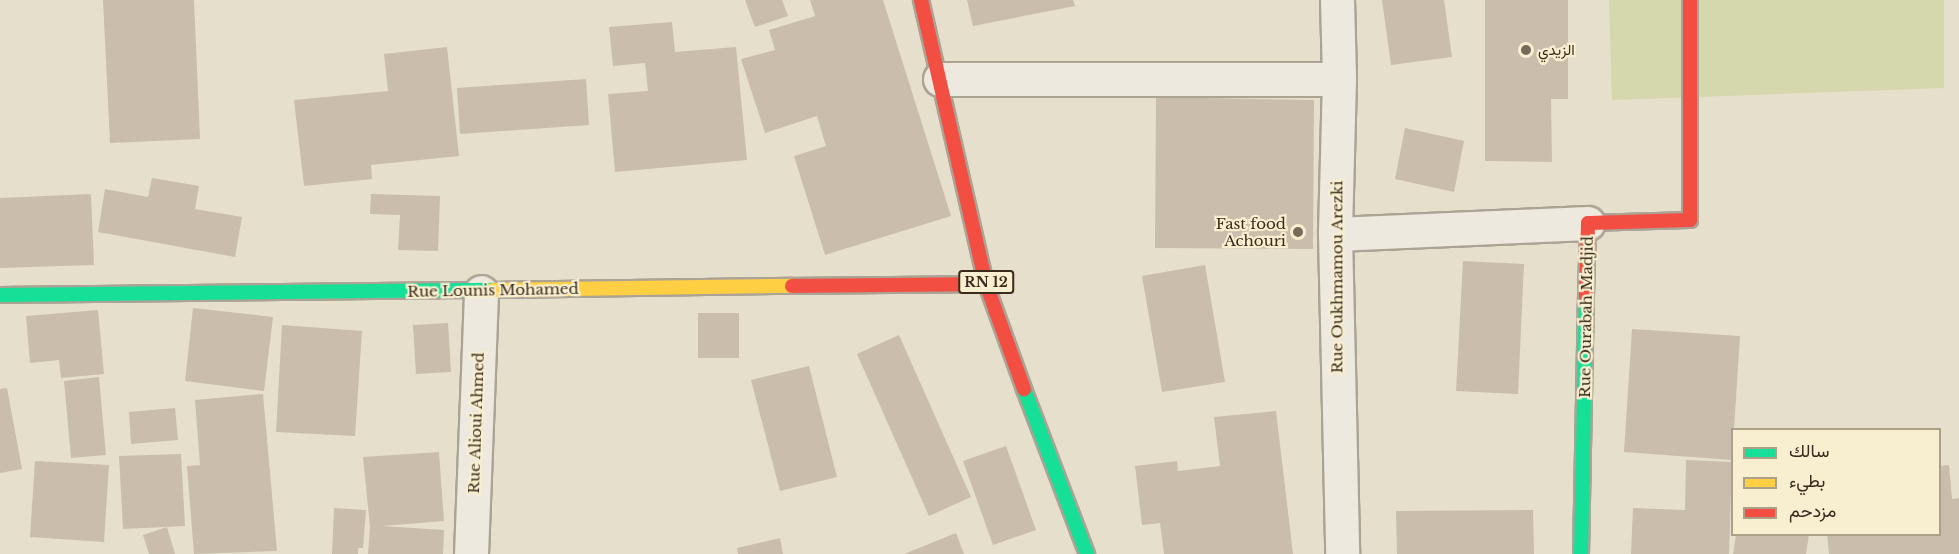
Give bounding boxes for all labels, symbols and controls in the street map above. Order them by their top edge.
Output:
place label: الزيدي [1538,41,1575,59]
marker: الزيدي [1519,43,1533,57]
street label: Rue Oukhmamou Arezki [1328,180,1346,374]
place label: Fast food Achouri [1216,214,1286,249]
marker: Fast food Achouri [1291,225,1305,239]
street label: Rue Ourabah Madjid [1576,236,1596,398]
road number: RN 12 [958,271,1014,293]
street label: Rue Lounis Mohamed [407,280,579,300]
street label: Rue Alioui Ahmed [465,352,487,494]
legend [1731,428,1941,536]
text: سالك [1789,440,1829,462]
text: بطيء [1789,470,1825,492]
text: مزدحم [1789,500,1836,522]

